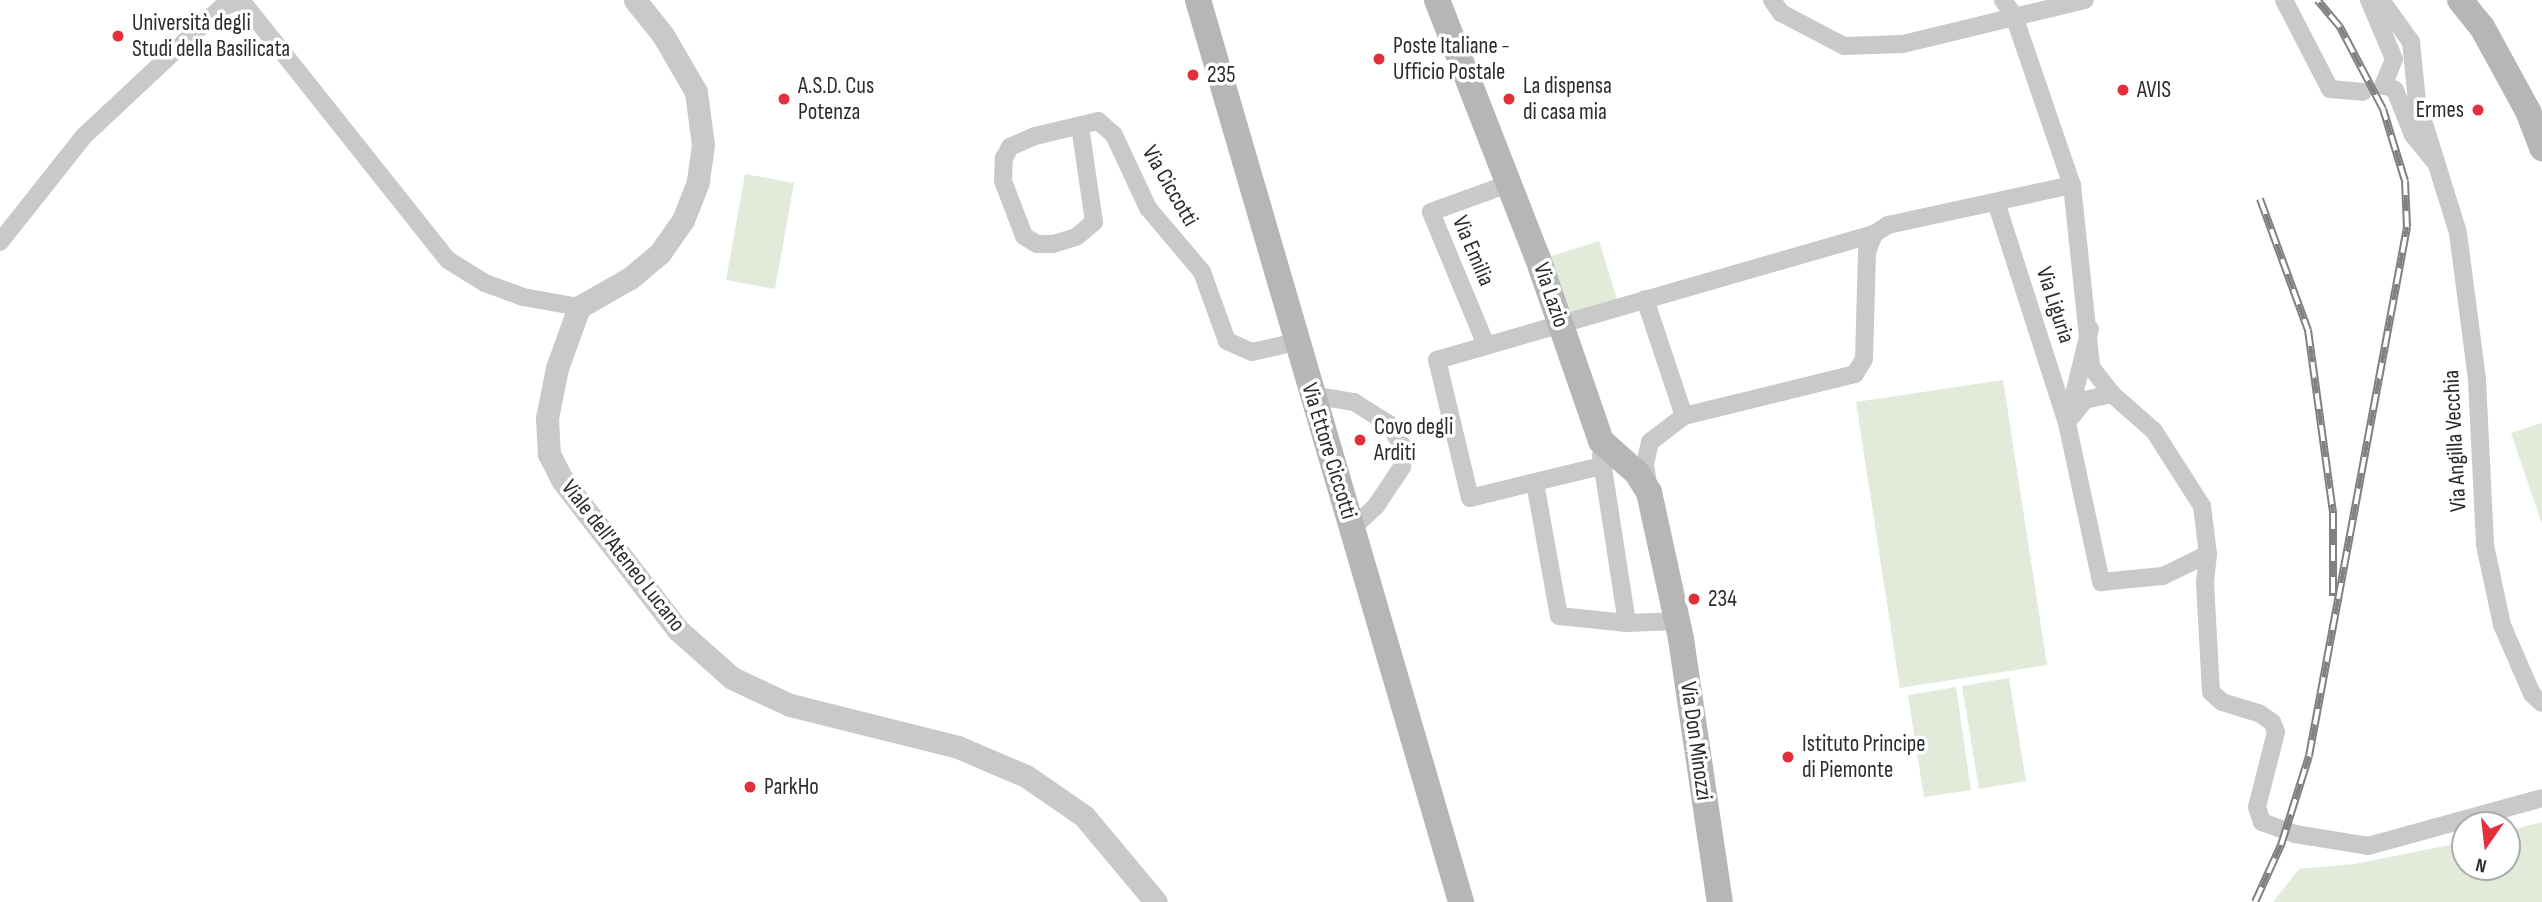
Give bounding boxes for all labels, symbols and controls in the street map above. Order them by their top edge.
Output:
place label: Università degli Studi della Basilicata [132,9,290,63]
marker: Università degli Studi della Basilicata [110,28,126,44]
place label: Poste Italiane - Ufficio Postale [1393,32,1510,86]
marker: Poste Italiane - Ufficio Postale [1371,51,1387,67]
place label: 235 [1207,61,1235,89]
marker: 235 [1185,67,1201,83]
place label: A.S.D. Cus Potenza [798,72,874,126]
place label: La dispensa di casa mia [1523,72,1612,126]
place label: AVIS [2137,76,2171,104]
marker: AVIS [2115,82,2131,98]
marker: A.S.D. Cus Potenza [776,91,792,107]
marker: La dispensa di casa mia [1501,91,1517,107]
place label: Ermes [2416,96,2464,124]
marker: Ermes [2470,102,2486,118]
street label: Via Ciccotti [1136,141,1204,231]
street label: Via Emilia [1446,212,1500,290]
street label: Via Lazio [1527,259,1575,331]
street label: Via Liguria [2030,263,2080,347]
street label: Via Angilla Vecchia [2438,369,2472,513]
street label: Via Ettore Ciccotti [1295,380,1363,522]
place label: Covo degli Arditi [1374,413,1453,467]
marker: Covo degli Arditi [1352,432,1368,448]
street label: Viale dell'Ateneo Lucano [555,475,691,637]
place label: 234 [1708,585,1737,613]
marker: 234 [1686,591,1702,607]
street label: Via Don Minozzi [1674,680,1718,802]
place label: Istituto Principe di Piemonte [1802,730,1926,784]
marker: Istituto Principe di Piemonte [1780,749,1796,765]
place label: ParkHo [764,773,819,801]
marker: ParkHo [742,779,758,795]
north arrow [2451,811,2521,881]
text: N [2474,853,2489,877]

